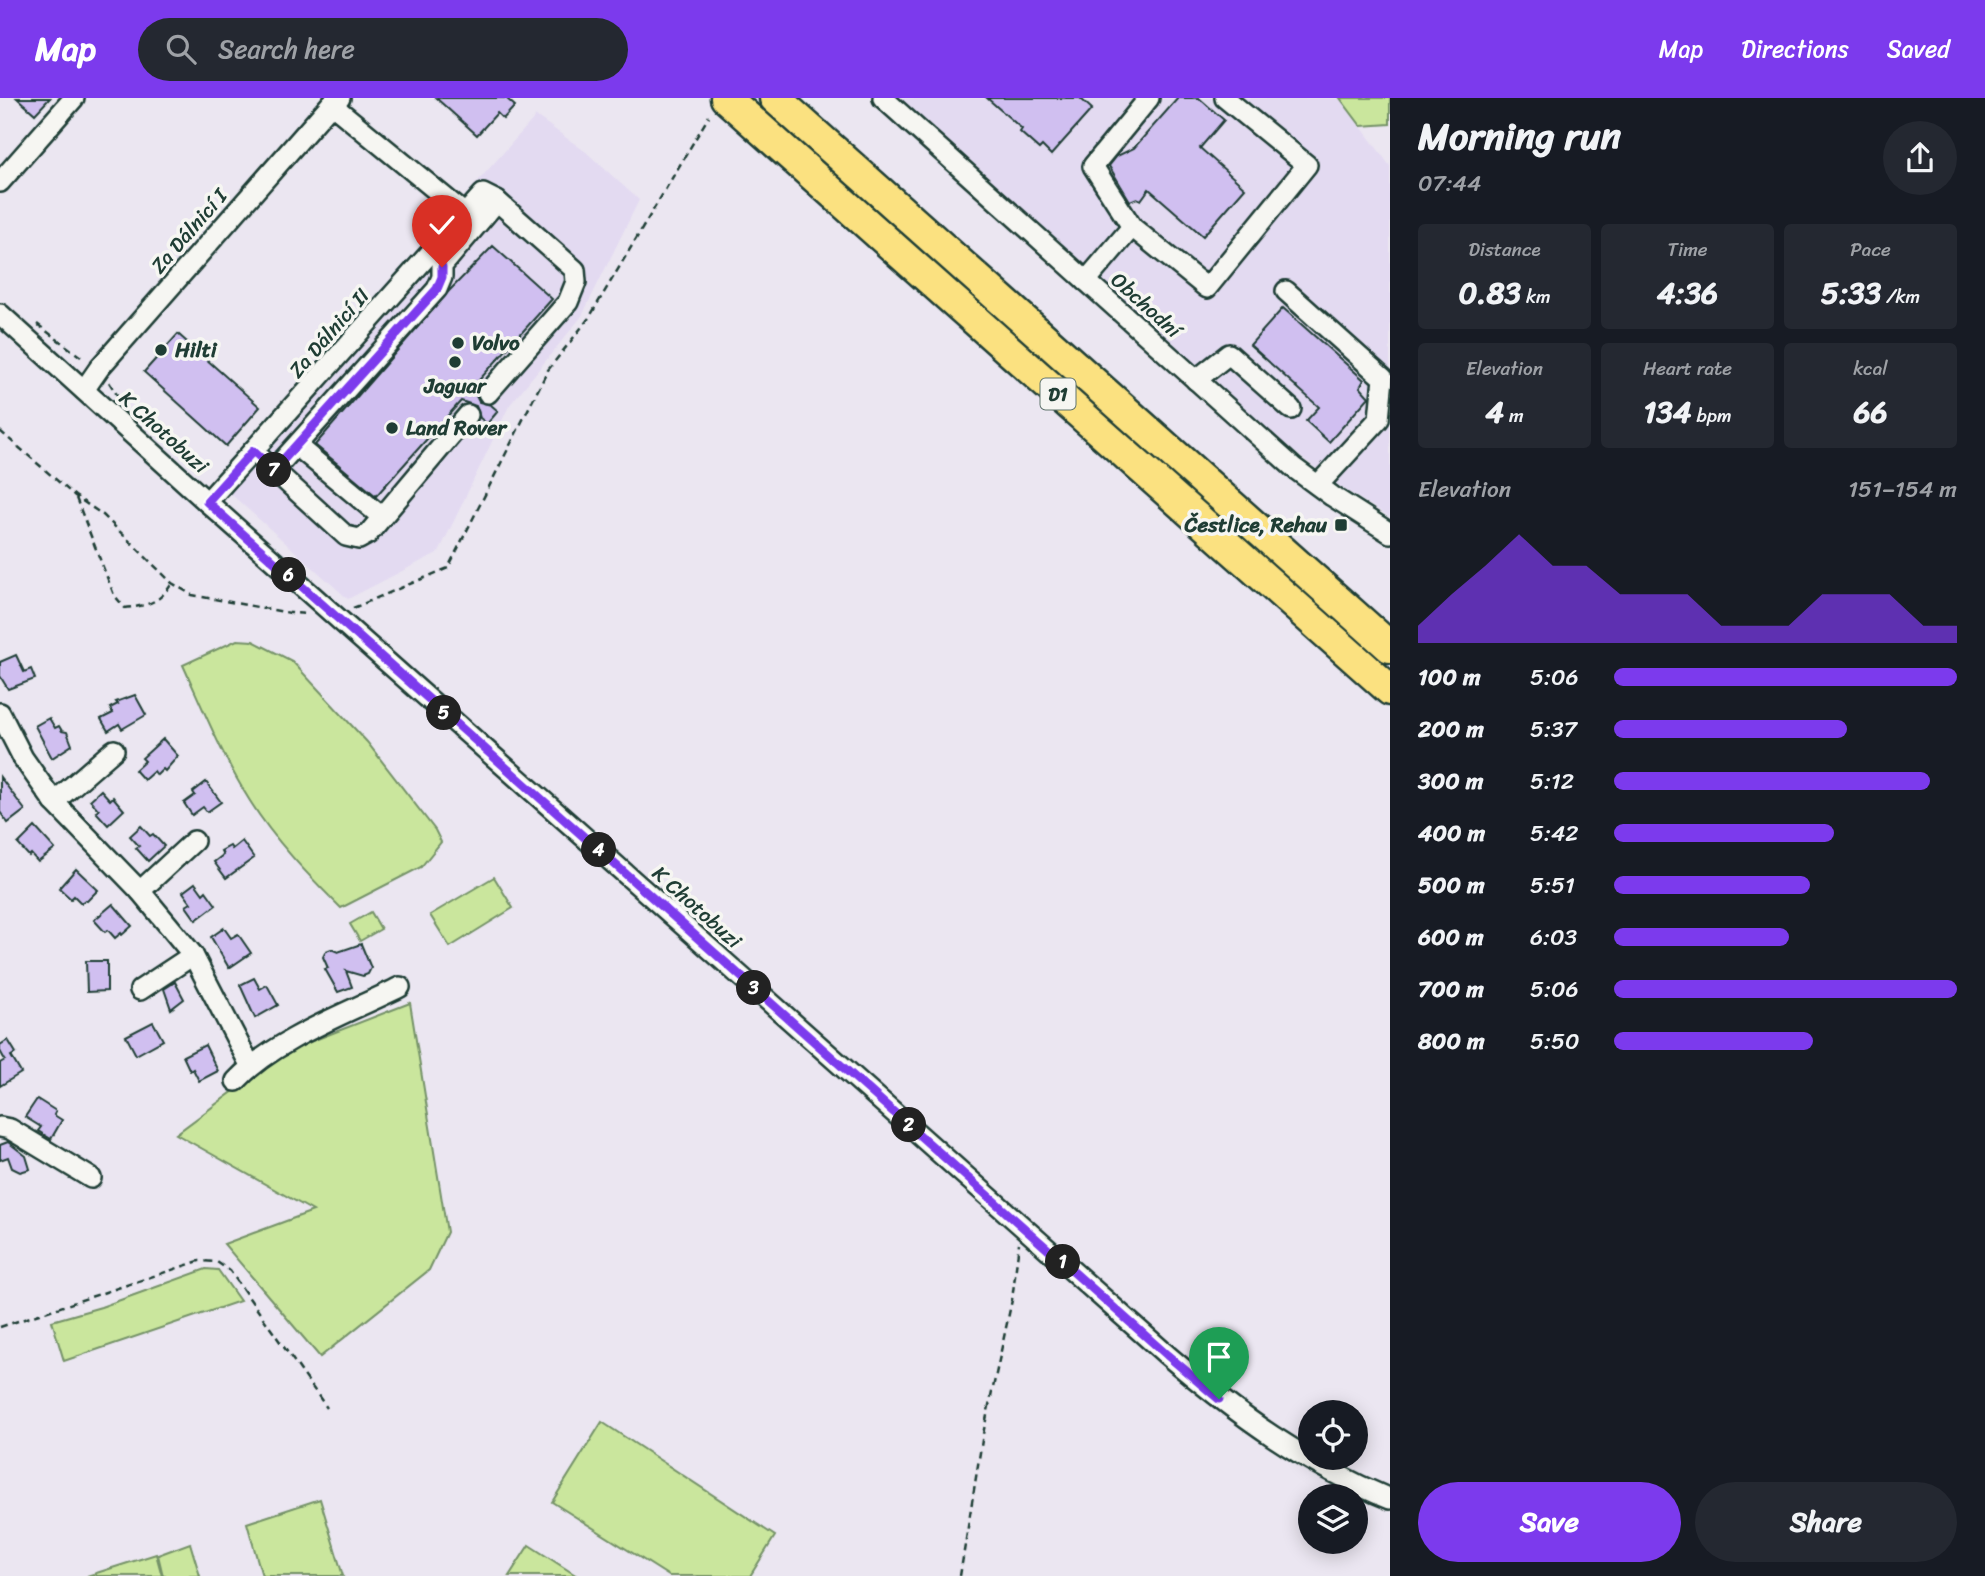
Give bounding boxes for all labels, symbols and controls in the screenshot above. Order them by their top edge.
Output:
search box [138,18,628,81]
text: Map [35,20,96,78]
text: Search here [218,26,355,72]
text: Map [1659,28,1703,70]
text: Directions [1741,28,1849,70]
text: Saved [1887,28,1950,70]
icon: search [162,30,200,68]
text: Morning run [1418,103,1621,170]
button: share [1883,121,1957,195]
text: 07:44 [1418,163,1481,204]
street label: Za Dálnicí I [141,178,238,283]
pin [412,195,472,267]
icon: check [423,206,461,244]
text: Distance [1468,233,1541,266]
text: Time [1667,233,1708,266]
text: Pace [1850,233,1891,266]
street label: Obchodní [1102,262,1192,349]
text: 0.83 [1458,266,1521,320]
text: 4:36 [1657,266,1718,320]
text: 5:33 [1821,266,1881,320]
street label: Za Dálnicí II [279,279,380,387]
text: km [1521,280,1551,313]
text: /km [1881,280,1920,313]
place label: Volvo [472,324,520,362]
place label: Hilti [174,331,218,369]
marker: Volvo [450,335,466,351]
marker: Hilti [153,342,169,358]
text: Elevation [1466,352,1543,385]
text: Heart rate [1643,352,1732,385]
text: kcal [1853,352,1888,385]
marker: Jaguar [447,354,463,370]
place label: Jaguar [423,367,488,405]
road number: D1 [1040,378,1076,410]
street label: K Chotobuzi [110,381,219,484]
text: 4 [1485,385,1504,439]
text: 134 [1643,385,1692,439]
text: 66 [1853,385,1888,439]
text: m [1504,399,1524,432]
text: bpm [1692,399,1732,432]
place label: Land Rover [406,409,508,447]
marker: Land Rover [384,420,400,436]
pin: 7 [256,452,292,488]
text: 7 [268,453,279,486]
text: Elevation [1418,469,1511,510]
text: 151–154 m [1848,469,1957,510]
place label: Čestlice, Rehau [1183,506,1328,544]
marker: Čestlice, Rehau [1333,517,1349,533]
pin: 6 [272,558,306,592]
text: 6 [283,558,294,591]
text: 100 m [1418,657,1481,698]
text: 5:06 [1530,657,1579,698]
pin: 5 [426,696,462,730]
text: 5 [438,696,449,729]
text: 200 m [1418,709,1484,750]
text: 5:37 [1530,709,1577,750]
text: 300 m [1418,761,1483,802]
text: 5:12 [1530,761,1574,802]
text: 400 m [1418,813,1485,854]
text: 5:42 [1530,813,1579,854]
pin: 4 [582,832,616,868]
text: 4 [593,833,604,866]
street label: K Chotobuzi [643,856,752,959]
text: 500 m [1418,865,1485,906]
text: 5:51 [1530,865,1575,906]
text: 600 m [1418,917,1484,958]
text: 6:03 [1530,917,1577,958]
text: 700 m [1418,969,1484,1010]
text: 5:06 [1530,969,1579,1010]
pin: 3 [736,970,772,1006]
text: 3 [748,971,759,1004]
text: 800 m [1418,1021,1485,1062]
text: 5:50 [1530,1021,1580,1062]
pin: 2 [892,1108,926,1142]
text: 2 [903,1108,914,1141]
pin: 1 [1046,1244,1080,1280]
text: 1 [1058,1245,1067,1278]
pin [1189,1327,1249,1399]
icon: arrive [1200,1338,1238,1376]
map controls [1298,1400,1368,1554]
button: locate [1298,1400,1368,1470]
button: Save [1418,1482,1681,1562]
button: Share [1695,1482,1957,1562]
button: layers [1298,1484,1368,1554]

